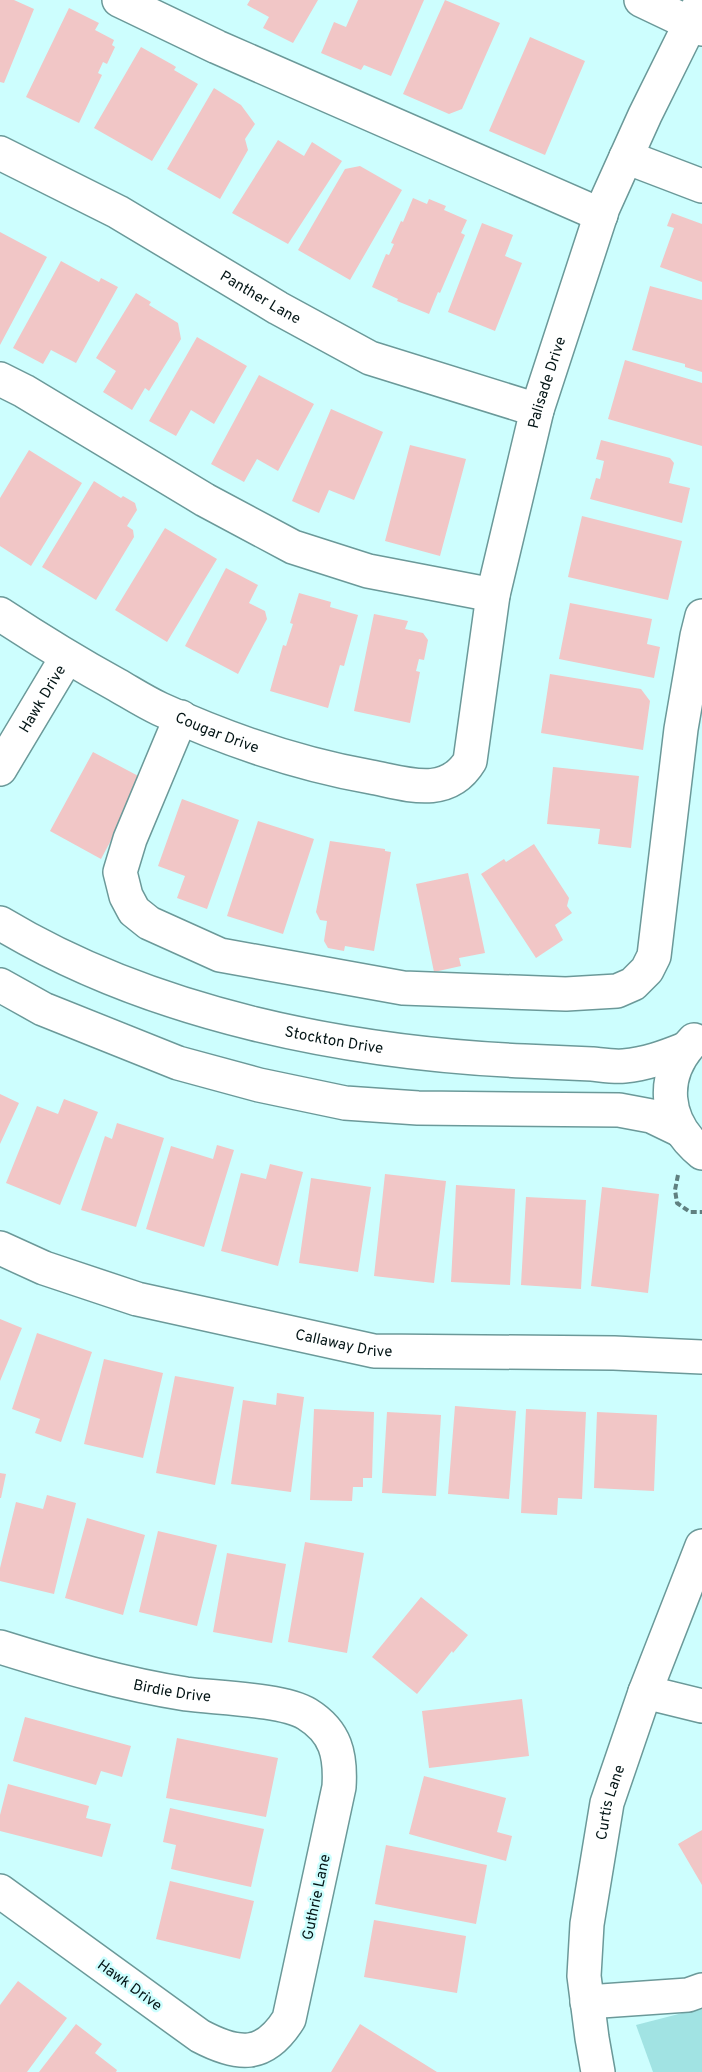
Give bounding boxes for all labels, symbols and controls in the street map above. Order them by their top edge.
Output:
street label: Panther Lane [216,267,303,329]
street label: Palisade Drive [525,335,571,431]
street label: Hawk Drive [16,662,71,737]
street label: Cougar Drive [172,709,261,758]
street label: Stockton Drive [283,1023,384,1059]
street label: Callaway Drive [293,1326,392,1362]
street label: Birdie Drive [131,1676,212,1707]
street label: Curtis Lane [593,1763,630,1842]
street label: Guthrie Lane [299,1853,336,1942]
street label: Hawk Drive [93,1956,165,2016]

